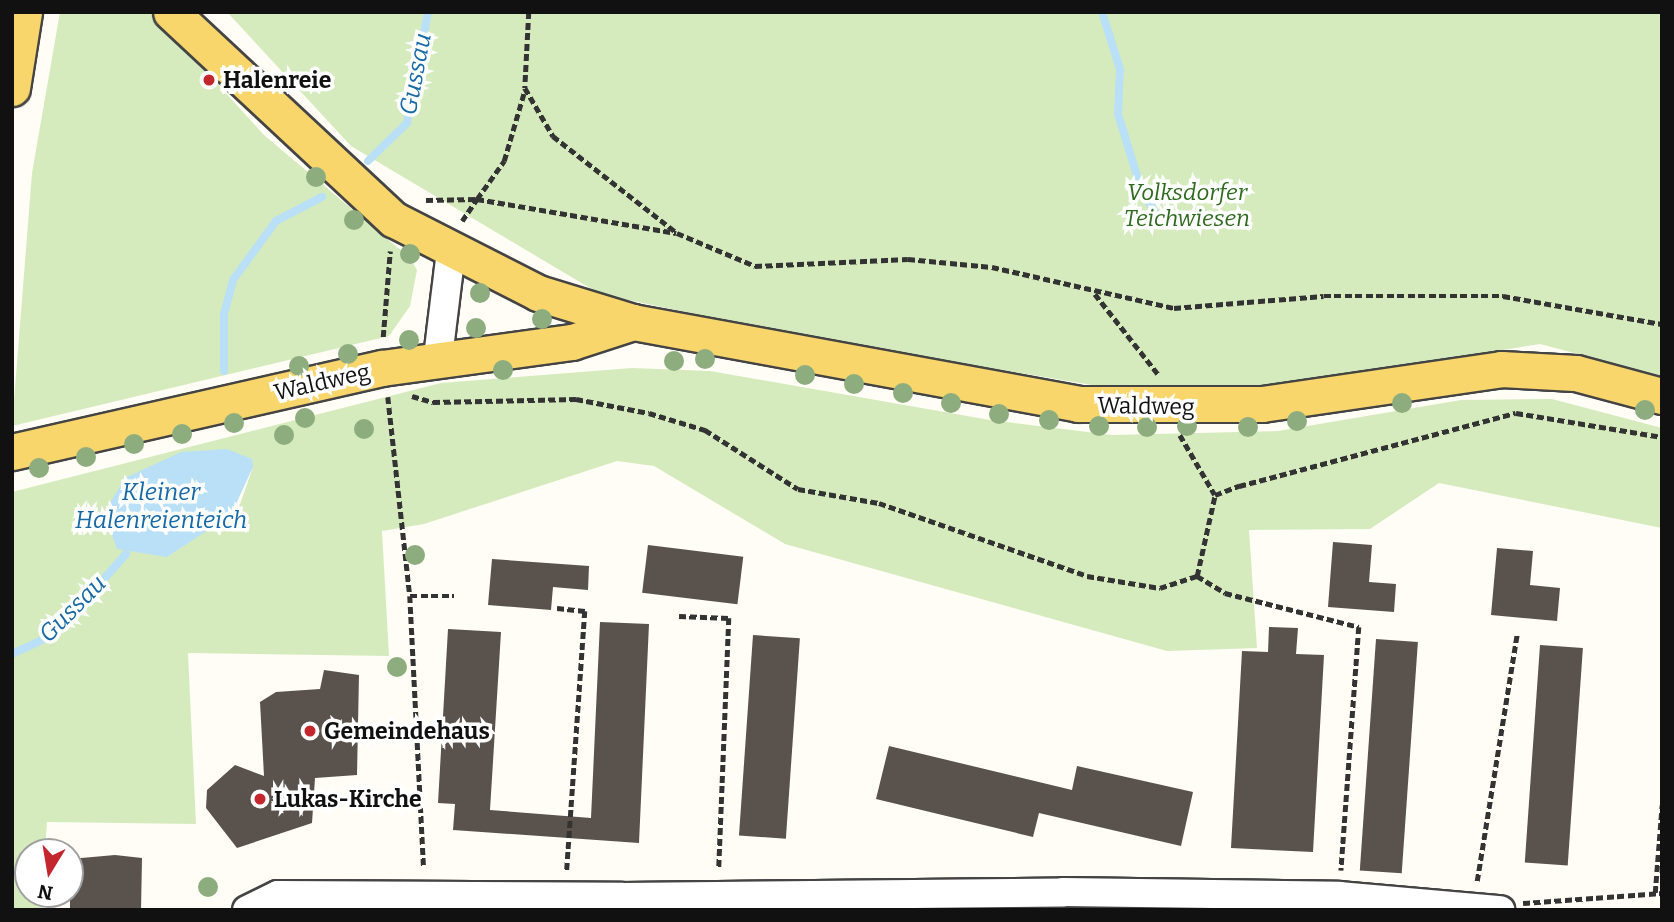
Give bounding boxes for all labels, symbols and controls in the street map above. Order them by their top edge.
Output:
water label: Gussau [394,31,438,117]
place label: Halenreie [223,66,331,94]
marker: Halenreie [201,72,217,88]
park label: Volksdorfer Teichwiesen [1124,178,1250,232]
street label: Waldweg [271,358,373,406]
street label: Waldweg [1097,391,1195,421]
water label: Kleiner Halenreienteich [75,479,247,535]
water label: Gussau [34,570,112,648]
place label: Gemeindehaus [324,717,490,745]
marker: Gemeindehaus [302,723,318,739]
place label: Lukas-Kirche [274,785,422,813]
marker: Lukas-Kirche [252,791,268,807]
north arrow [14,838,84,908]
text: N [36,879,55,905]

